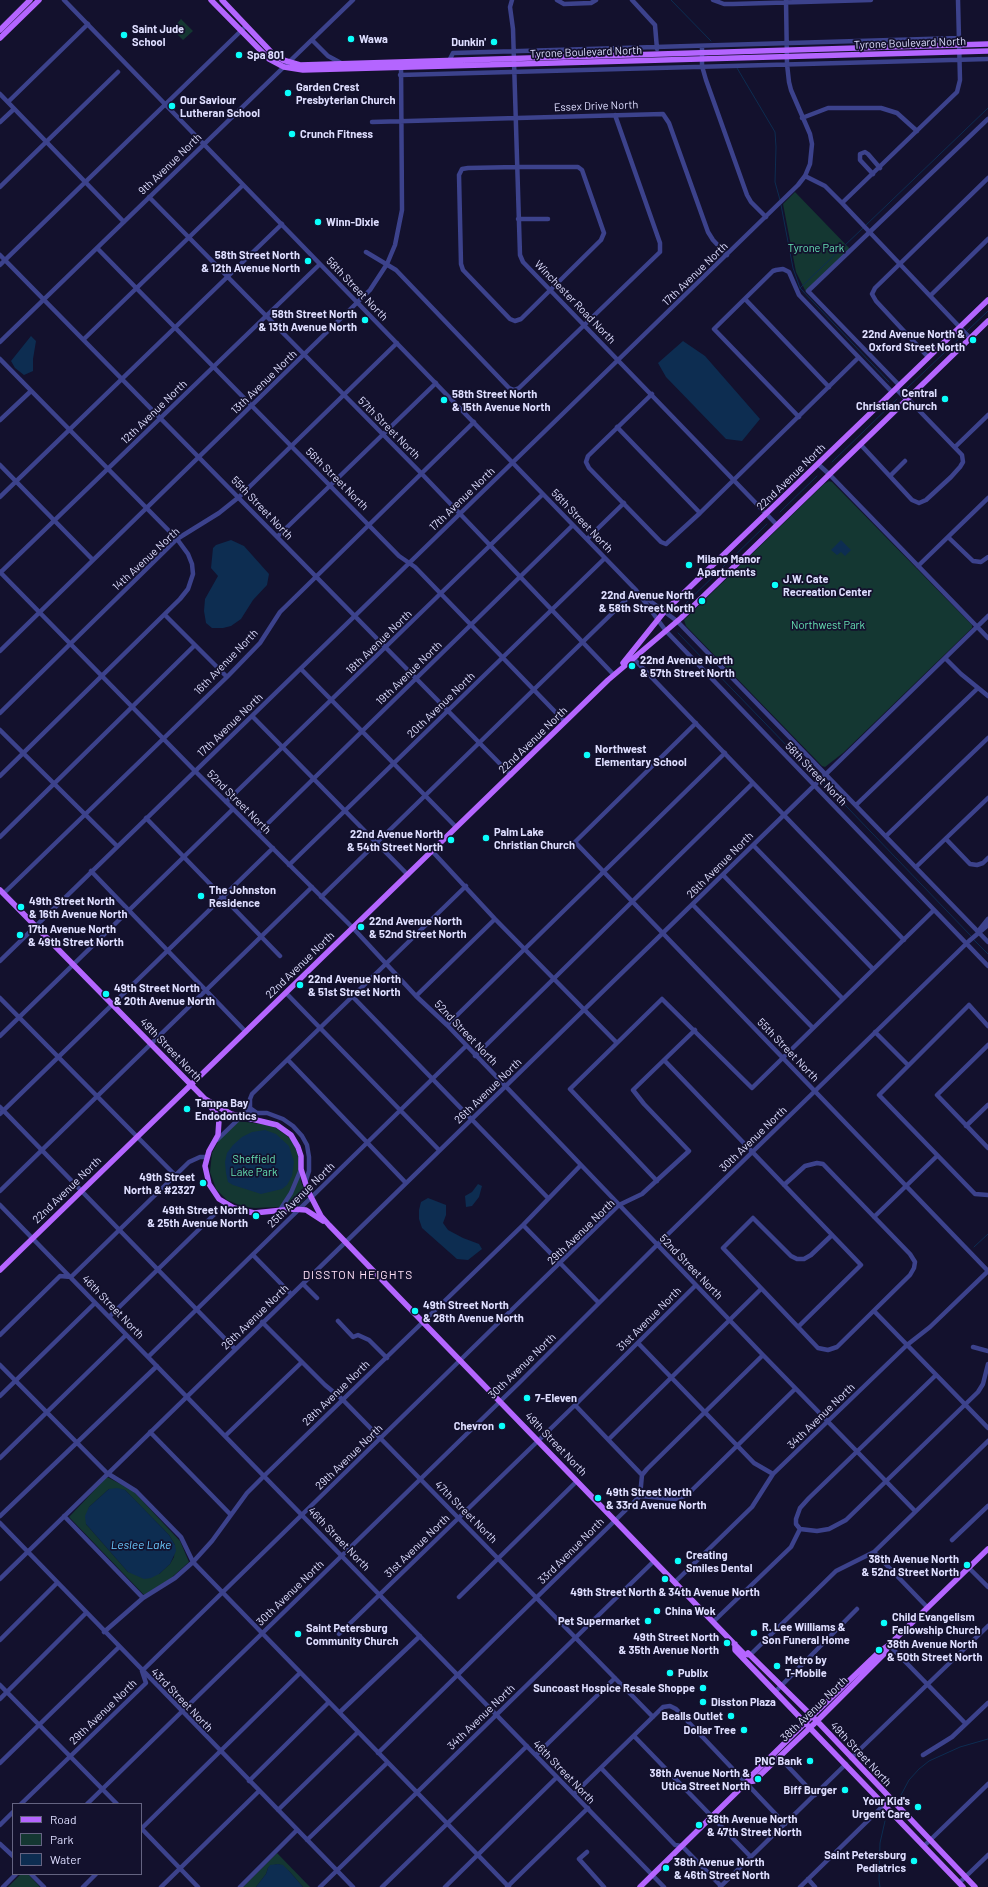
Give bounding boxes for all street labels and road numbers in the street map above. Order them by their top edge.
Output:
street label: Tyrone Boulevard North [854,34,966,52]
street label: Tyrone Boulevard North [530,43,642,61]
street label: Essex Drive North [554,98,638,114]
street label: 9th Avenue North [136,131,204,197]
street label: 17th Avenue North [660,239,730,309]
street label: 58th Street North [323,254,391,324]
street label: Winchester Road North [532,258,618,346]
street label: 13th Avenue North [228,347,300,417]
street label: 12th Avenue North [118,377,190,447]
street label: 57th Street North [355,394,423,462]
street label: 22nd Avenue North [754,441,828,513]
street label: 56th Street North [303,445,371,513]
street label: 17th Avenue North [427,464,497,534]
street label: 55th Street North [228,473,296,543]
street label: 58th Street North [548,486,616,556]
street label: 14th Avenue North [110,525,182,593]
street label: 18th Avenue North [343,607,415,677]
street label: 16th Avenue North [191,626,261,698]
street label: 19th Avenue North [373,638,445,708]
street label: 20th Avenue North [404,669,478,741]
street label: 17th Avenue North [195,690,265,760]
street label: 22nd Avenue North [496,704,570,776]
street label: 58th Street North [782,739,850,809]
street label: 52nd Street North [204,767,274,837]
street label: 26th Avenue North [684,829,756,901]
street label: 22nd Avenue North [263,929,337,1001]
street label: 52nd Street North [432,998,500,1068]
street label: 49th Street North [137,1015,205,1085]
street label: 55th Street North [754,1015,822,1085]
street label: 26th Avenue North [452,1056,524,1126]
street label: 30th Avenue North [717,1103,789,1175]
street label: 22nd Avenue North [30,1154,104,1226]
street label: 25th Avenue North [265,1160,337,1230]
street label: 29th Avenue North [545,1197,617,1267]
street label: 52nd Street North [657,1232,725,1302]
street label: 46th Street North [79,1272,147,1342]
street label: 26th Avenue North [219,1282,291,1352]
street label: 31st Avenue North [614,1284,684,1354]
street label: 30th Avenue North [486,1330,558,1402]
street label: 28th Avenue North [300,1358,372,1428]
street label: 34th Avenue North [785,1381,857,1451]
street label: 49th Street North [522,1409,590,1479]
street label: 29th Avenue North [313,1422,385,1492]
street label: 47th Street North [432,1478,500,1546]
street label: 46th Street North [305,1504,373,1574]
street label: 31st Avenue North [382,1512,452,1580]
street label: 33rd Avenue North [535,1515,607,1587]
street label: 30th Avenue North [254,1557,326,1629]
street label: 43rd Street North [148,1665,216,1735]
street label: 38th Avenue North [778,1674,850,1744]
street label: 29th Avenue North [67,1677,139,1747]
street label: 34th Avenue North [445,1682,517,1752]
street label: 49th Street North [828,1719,894,1789]
street label: 46th Street North [530,1737,598,1807]

